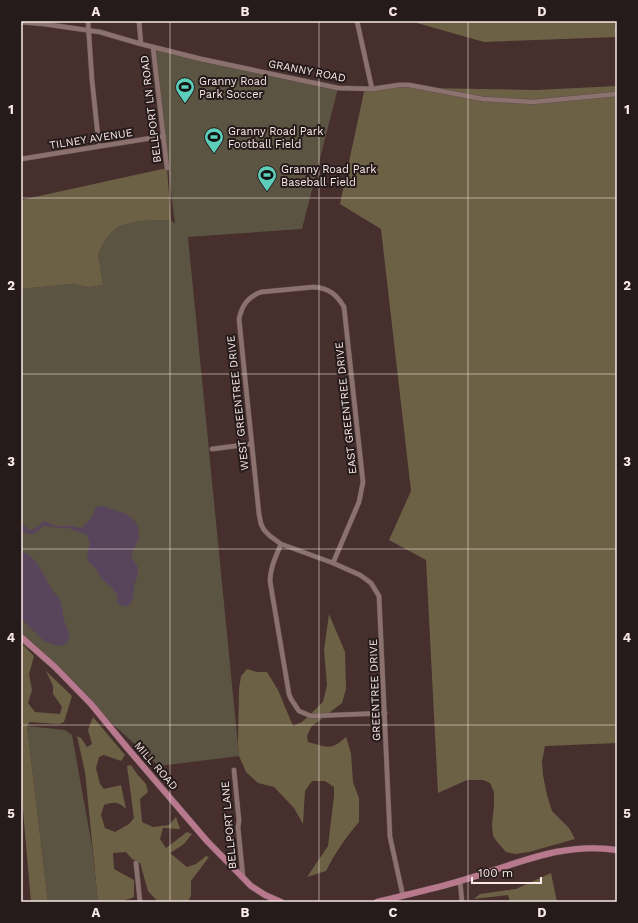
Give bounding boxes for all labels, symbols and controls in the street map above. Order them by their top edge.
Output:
text: A [92,4,101,19]
text: B [241,4,250,19]
text: C [389,4,398,19]
text: D [537,4,547,19]
street label: BELLPORT LN ROAD [138,54,164,164]
street label: GRANNY ROAD [267,57,347,85]
place label: Granny Road Park Soccer [199,75,267,101]
sports icon: Granny Road Park Soccer [174,76,196,104]
text: 1 [8,102,14,117]
text: 1 [624,102,630,117]
place label: Granny Road Park Football Field [228,125,323,151]
street label: TILNEY AVENUE [48,126,134,152]
sports icon: Granny Road Park Football Field [203,126,225,154]
place label: Granny Road Park Baseball Field [281,163,376,189]
sports icon: Granny Road Park Baseball Field [256,164,278,192]
text: 2 [7,278,15,293]
text: 2 [623,278,631,293]
street label: WEST GREENTREE DRIVE [224,335,252,471]
street label: EAST GREENTREE DRIVE [333,341,359,475]
text: 3 [7,454,15,469]
text: 3 [623,454,631,469]
text: 4 [7,630,16,645]
text: 4 [623,630,632,645]
street label: GREENTREE DRIVE [367,639,383,741]
street label: MILL ROAD [132,739,181,793]
street label: BELLPORT LANE [219,780,239,870]
text: 5 [7,806,15,821]
text: 5 [623,806,631,821]
scale bar [472,859,541,885]
text: 100 m [478,866,513,880]
text: A [92,905,101,920]
text: B [241,905,250,920]
text: C [389,905,398,920]
text: D [537,905,547,920]

